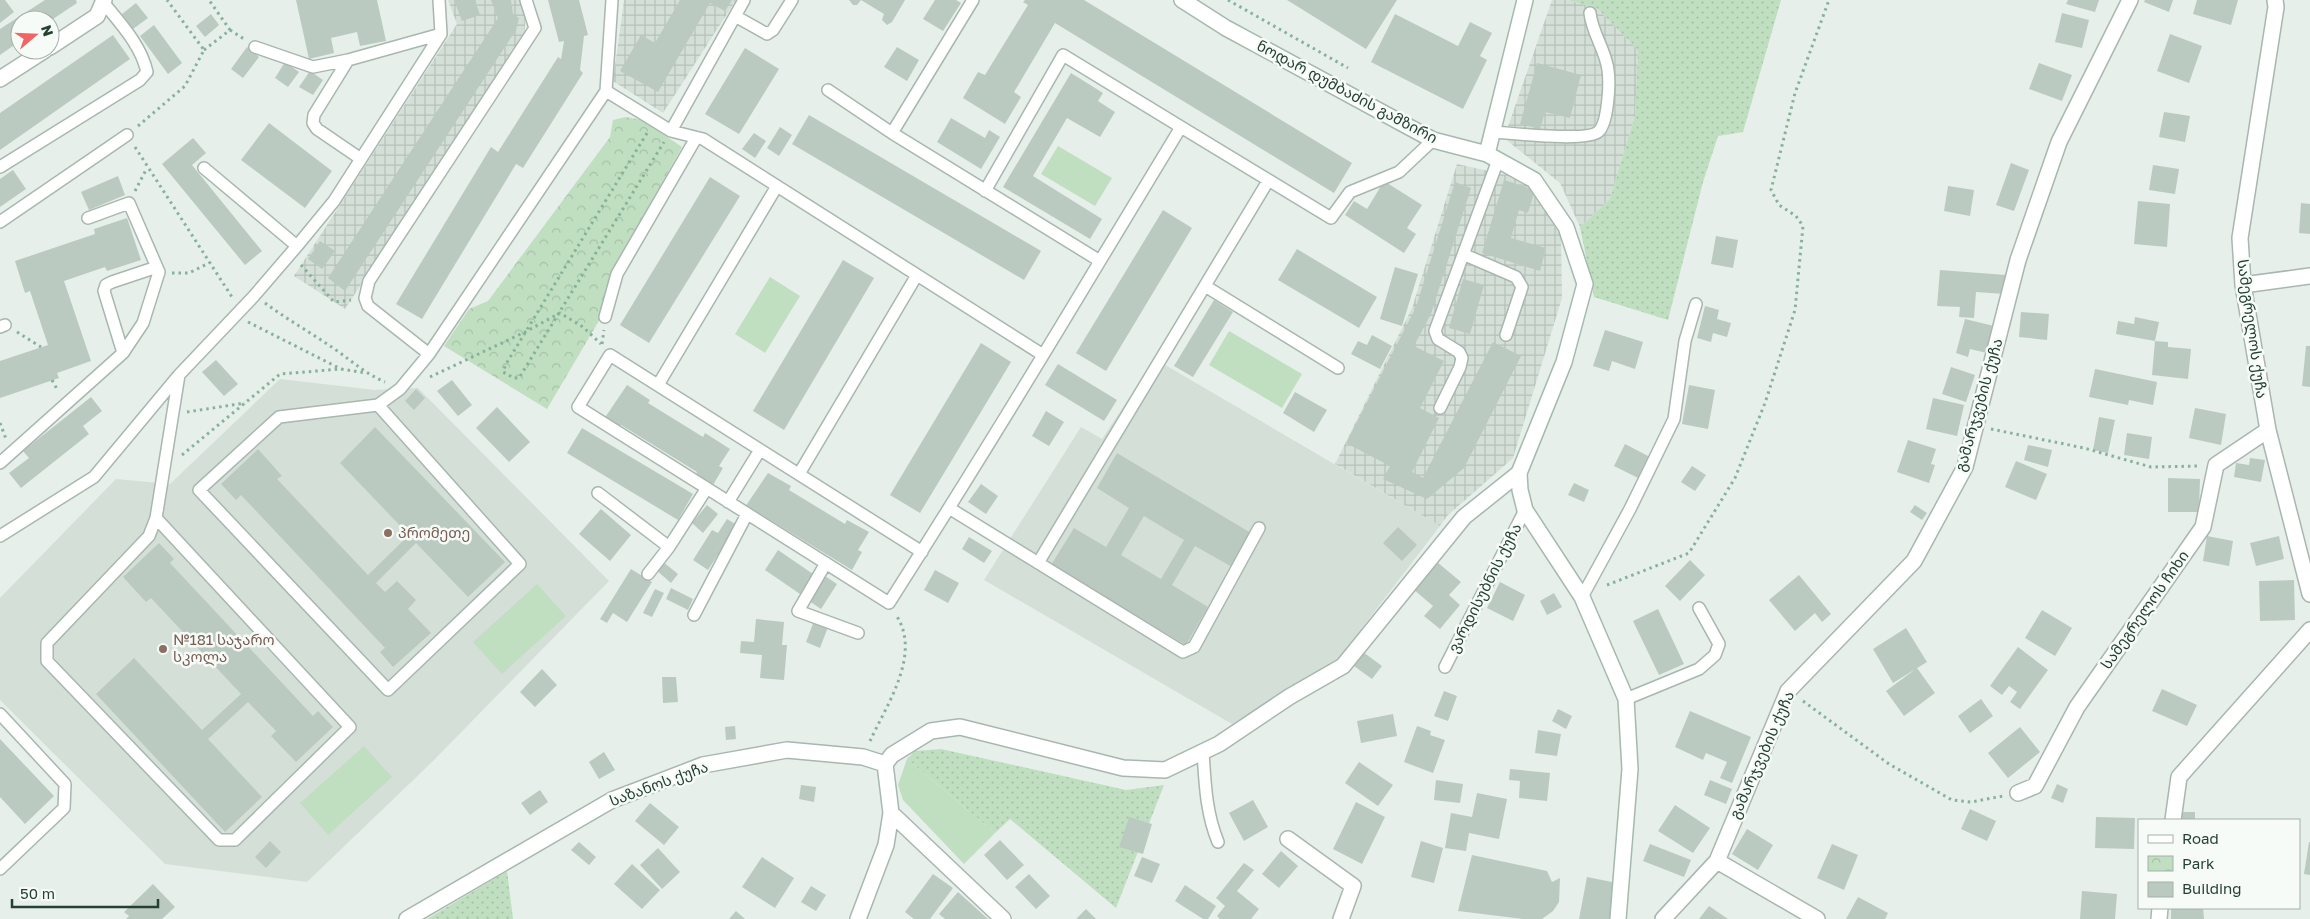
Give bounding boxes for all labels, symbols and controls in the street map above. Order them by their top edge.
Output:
north arrow [10,10,60,60]
text: N [38,23,58,38]
street label: ნოდარ დუმბაძის გამზირი [1254,36,1441,147]
street label: სამეგრელოს ქუჩა [2233,258,2272,400]
street label: გამარჯვების ქუჩა [1950,336,2007,474]
street label: ვარდისუბნის ქუჩა [1444,520,1525,656]
place label: პრომეთე [398,523,470,542]
marker: პრომეთე [382,527,394,539]
street label: სამეგრელოს ჩიხი [2096,547,2193,673]
place label: №181 საჯარო სკოლა [173,630,275,666]
marker: №181 საჯარო სკოლა [157,643,169,655]
street label: გამარჯვების ქუჩა [1725,688,1798,822]
street label: საზანოს ქუჩა [607,757,711,810]
legend [2138,819,2300,909]
text: Road [2182,829,2219,847]
text: Park [2182,854,2215,872]
scale bar [12,876,159,908]
text: Building [2182,879,2242,897]
text: 50 m [20,884,55,902]

